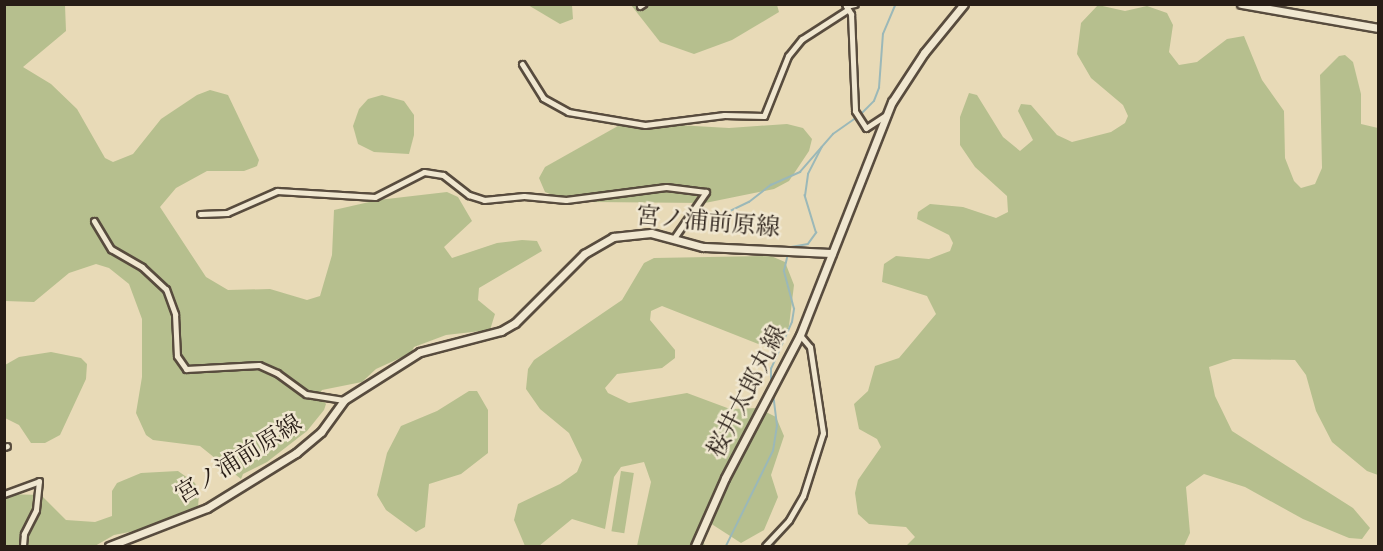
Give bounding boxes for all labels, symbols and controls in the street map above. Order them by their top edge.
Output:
street label: 宮ノ浦前原線 [635,202,781,244]
street label: 桜井太郎丸線 [702,321,794,463]
street label: 宮ノ浦前原線 [170,410,308,510]

